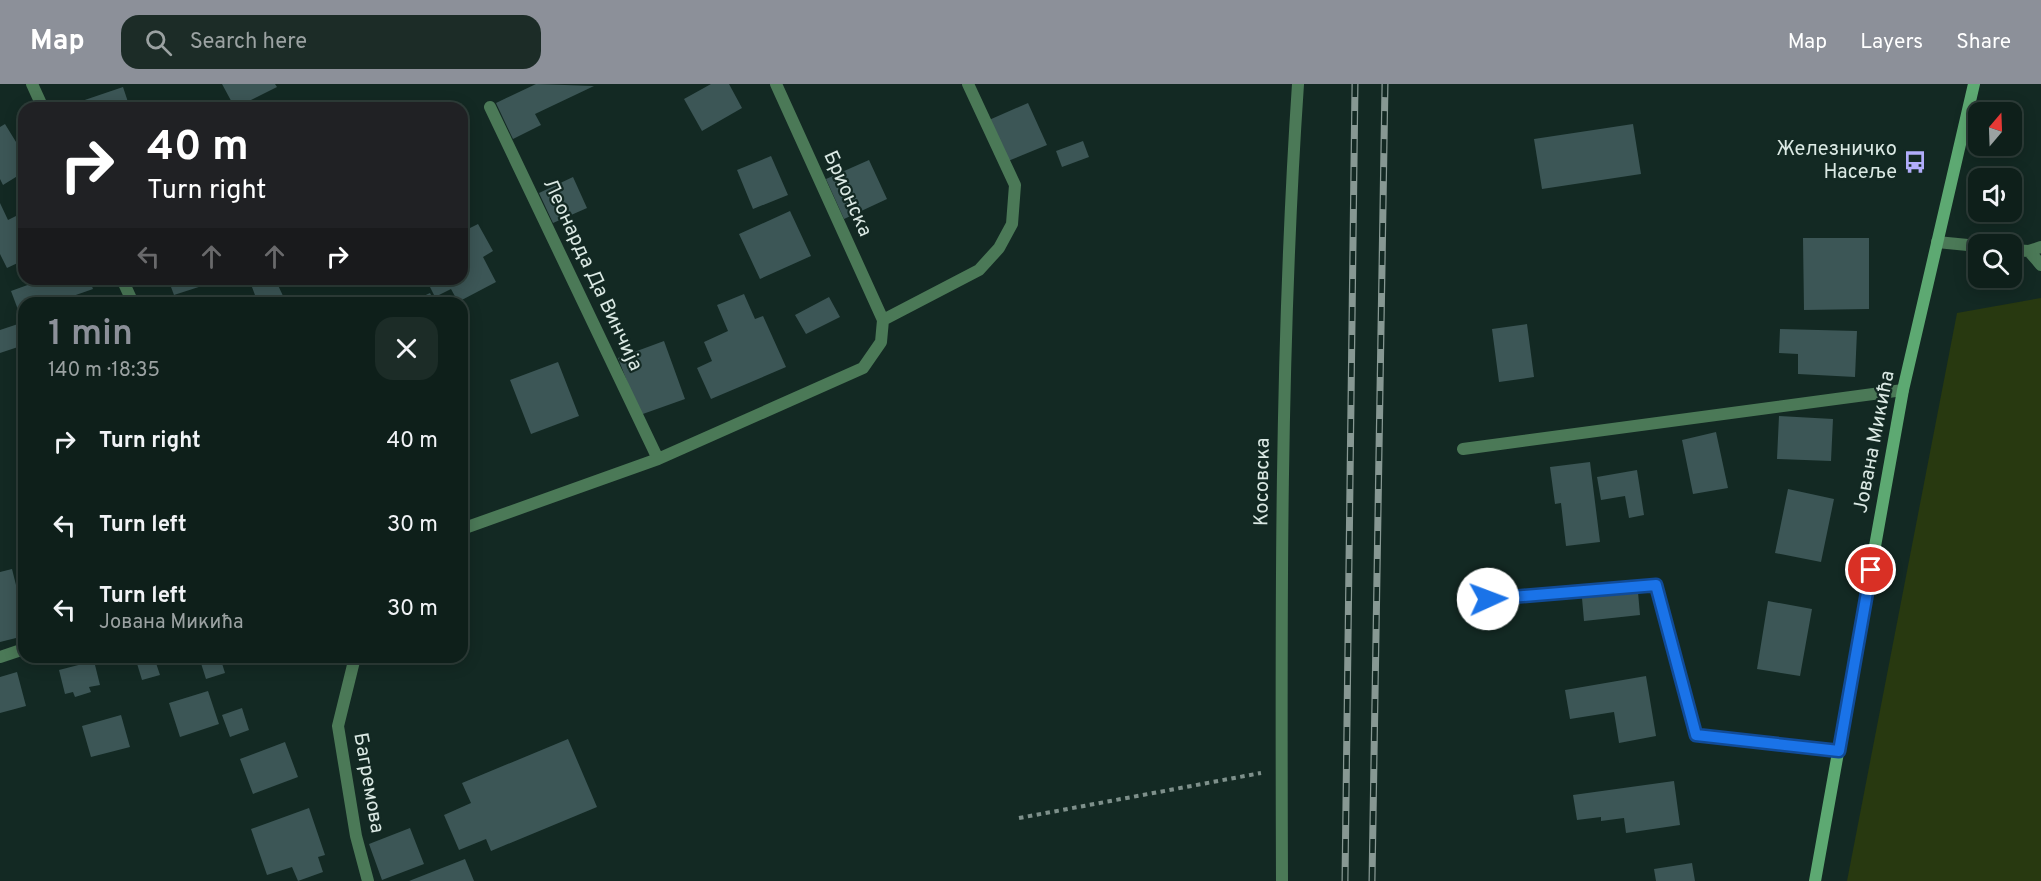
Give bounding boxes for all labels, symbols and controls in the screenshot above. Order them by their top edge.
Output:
search box [121,15,541,69]
text: Map [30,24,85,60]
icon: search [142,26,175,59]
text: Search here [190,29,307,56]
text: Map [1788,29,1827,56]
text: Layers [1860,29,1923,56]
text: Share [1956,29,2011,56]
north arrow [1968,102,2022,156]
map controls [1968,102,2022,288]
text: 40 m [147,122,249,175]
icon: right [48,126,126,204]
place label: Железничко Насеље [1776,137,1897,186]
street label: Брионска [816,147,878,241]
bus stop icon: Железничко Насеље [1902,149,1928,175]
button: sound [1968,168,2022,222]
text: Turn right [147,174,266,208]
street label: Леонарда Да Винчија [536,175,648,375]
button: search [1968,234,2022,288]
icon: left [132,240,165,273]
icon: ahead [195,240,228,273]
icon: ahead [258,240,291,273]
icon: right [321,240,354,273]
text: 1 min [48,312,133,358]
button: close [375,317,438,380]
text: 140 m · 18:35 [48,358,160,384]
street label: Јована Микића [1848,369,1902,515]
icon: right [48,425,81,458]
text: Turn right [99,428,201,455]
text: 40 m [386,428,438,455]
street label: Косовска [1249,438,1277,526]
icon: left [48,509,81,542]
text: Turn left [99,512,187,539]
text: 30 m [387,512,438,539]
pin [1845,544,1896,595]
icon: arrive [1854,553,1887,586]
position arrow [1456,567,1520,631]
text: Turn left [99,583,187,610]
icon: left [48,593,81,626]
text: 30 m [387,596,438,623]
text: Јована Микића [99,610,244,636]
street label: Багремова [346,731,390,835]

